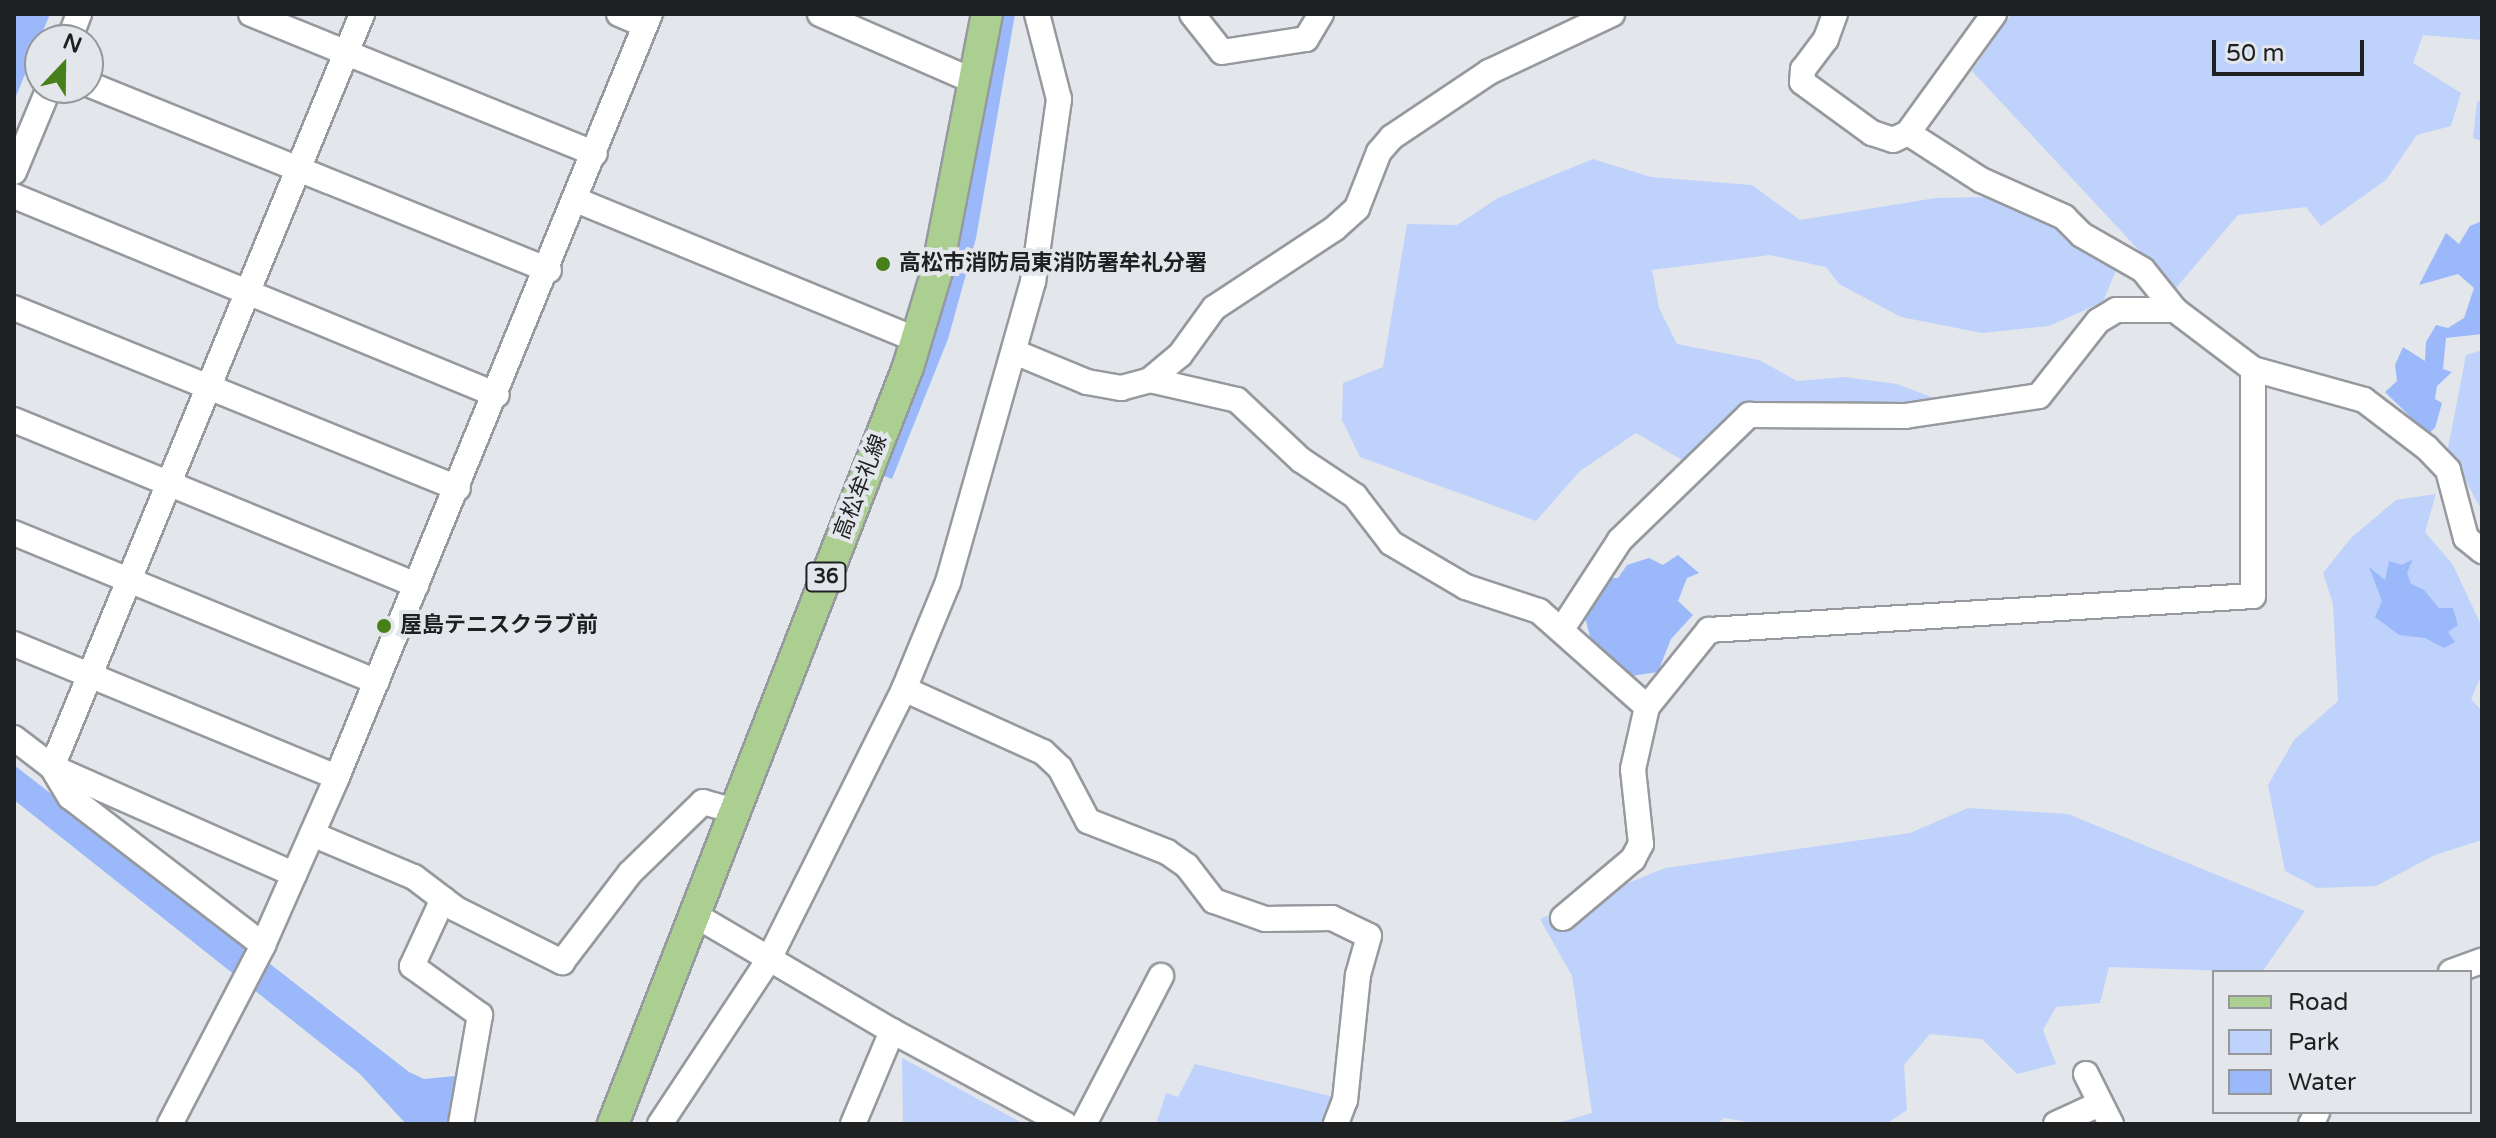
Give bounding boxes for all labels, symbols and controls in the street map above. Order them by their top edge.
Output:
north arrow [24,24,104,104]
scale bar [2216,24,2368,74]
text: N [59,28,85,59]
text: 50 m [2226,39,2284,68]
place label: 高松市消防局東消防署牟礼分署 [899,251,1207,277]
marker: 高松市消防局東消防署牟礼分署 [874,255,892,273]
street label: 高松牟礼線 [829,431,893,543]
road number: 36 [804,561,848,593]
place label: 屋島テニスクラブ前 [400,613,598,639]
marker: 屋島テニスクラブ前 [375,617,393,635]
legend [2212,970,2472,1114]
text: Road [2288,988,2348,1017]
text: Park [2288,1028,2339,1057]
text: Water [2288,1068,2356,1097]

